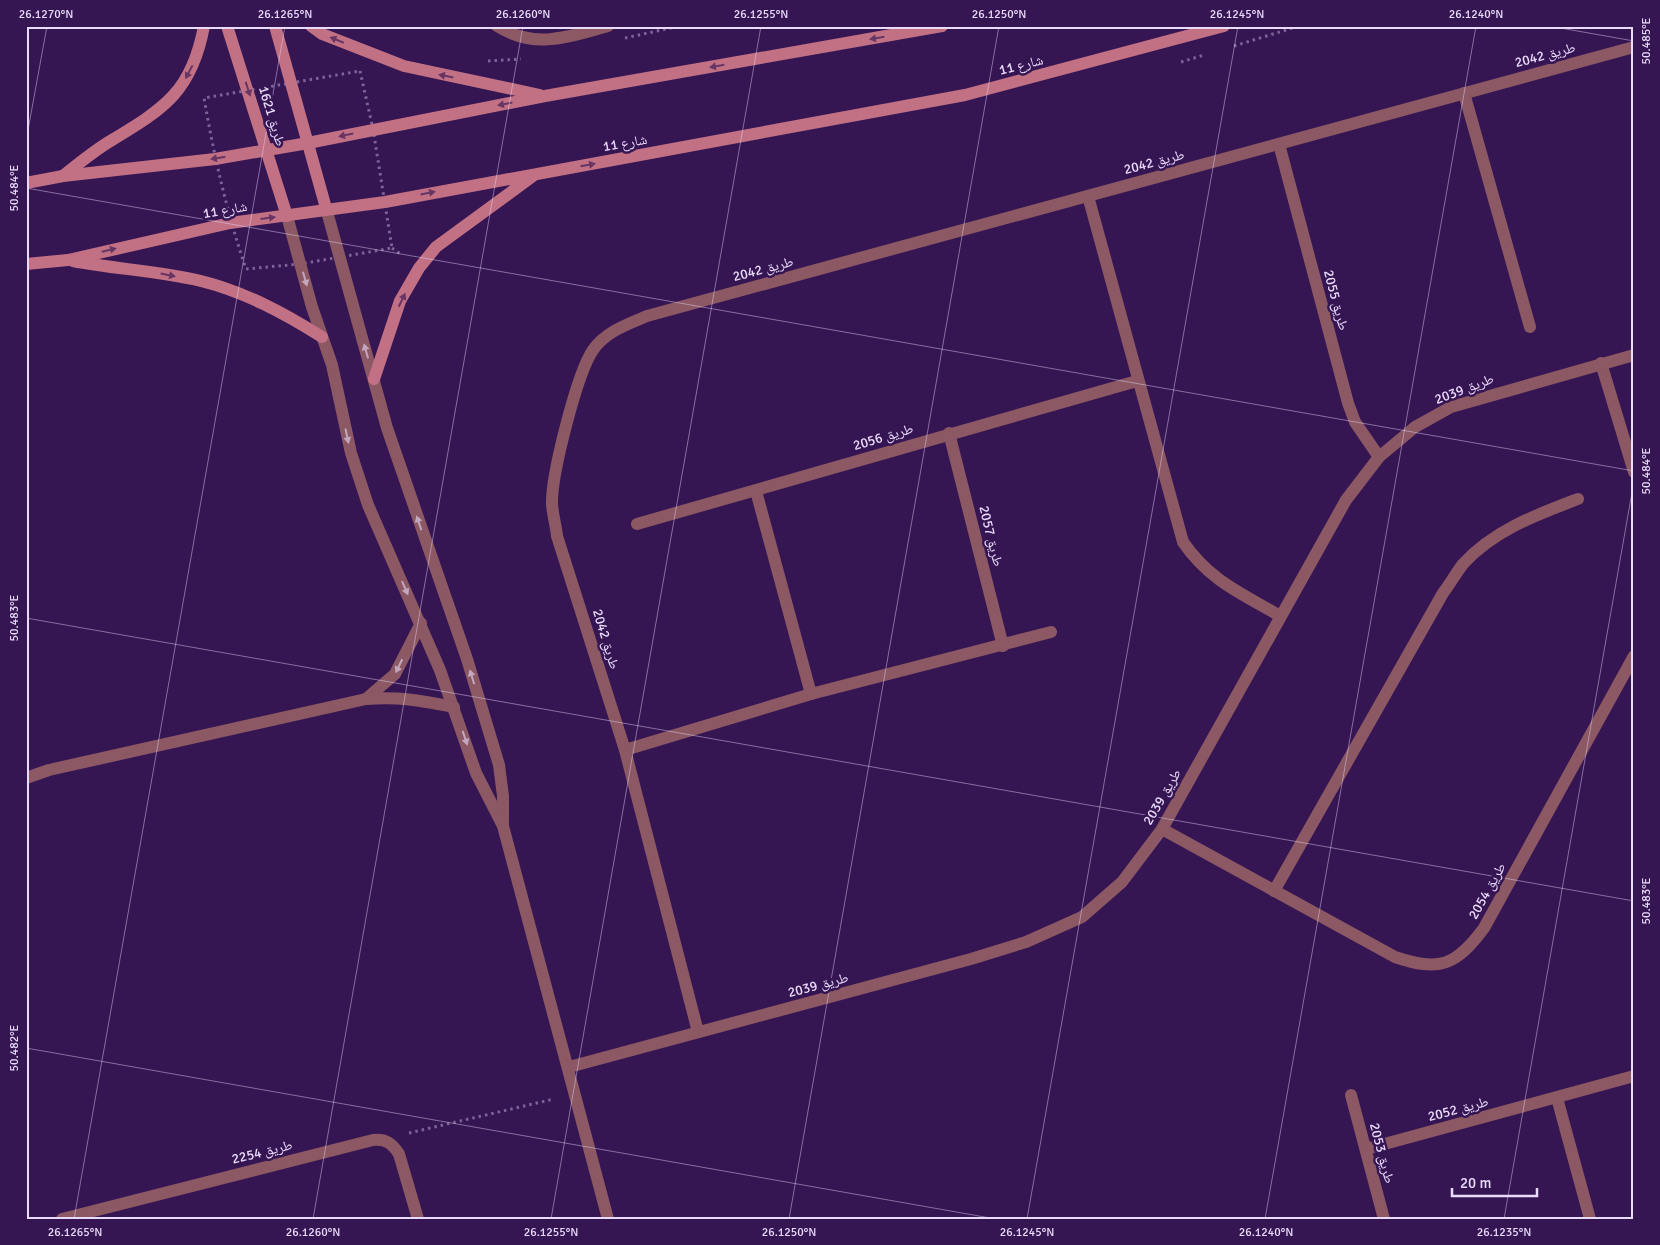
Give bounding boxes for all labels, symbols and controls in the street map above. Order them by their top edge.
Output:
text: 26.1270°N [19,7,73,22]
text: 26.1265°N [258,7,312,22]
text: 26.1260°N [496,7,550,22]
text: 26.1255°N [734,7,788,22]
text: 26.1250°N [972,7,1026,22]
text: 26.1245°N [1210,7,1264,22]
text: 26.1240°N [1449,7,1503,22]
text: 50.485°E [1639,17,1654,64]
one-way arrow [869,34,885,42]
one-way arrow [330,36,344,44]
street label: طريق 2042 [1513,39,1577,72]
street label: شارع 11 [997,51,1045,80]
one-way arrow [709,62,725,70]
one-way arrow [185,65,193,79]
one-way arrow [438,72,453,80]
one-way arrow [244,82,252,97]
street label: طريق 1621 [254,84,289,148]
one-way arrow [497,100,513,108]
one-way arrow [338,131,353,139]
street label: شارع 11 [601,131,649,156]
street label: طريق 2042 [1122,146,1186,179]
one-way arrow [210,154,226,162]
one-way arrow [581,160,597,168]
text: 50.484°E [7,164,22,211]
one-way arrow [421,189,437,197]
street label: شارع 11 [201,198,249,223]
one-way arrow [260,214,276,222]
one-way arrow [101,246,116,254]
street label: طريق 2042 [731,253,795,286]
street label: طريق 2055 [1319,268,1352,332]
one-way arrow [160,272,176,280]
one-way arrow [301,272,309,287]
one-way arrow [398,293,406,307]
one-way arrow [362,344,370,359]
street label: طريق 2039 [1432,370,1496,409]
street label: طريق 2056 [851,420,915,455]
one-way arrow [343,428,351,443]
text: 50.484°E [1639,447,1654,494]
street label: طريق 2057 [974,504,1007,568]
one-way arrow [415,515,423,530]
one-way arrow [401,580,409,595]
text: 50.483°E [7,594,22,641]
street label: طريق 2042 [588,607,623,671]
one-way arrow [395,659,403,673]
one-way arrow [467,669,475,684]
one-way arrow [462,731,469,746]
street label: طريق 2039 [1139,766,1186,829]
street label: طريق 2054 [1465,860,1510,923]
text: 50.483°E [1639,877,1654,924]
street label: طريق 2039 [786,969,850,1002]
text: 50.482°E [7,1024,22,1071]
street label: طريق 2052 [1426,1093,1490,1126]
street label: طريق 2053 [1365,1121,1398,1185]
street label: طريق 2254 [230,1136,294,1169]
scale bar [1452,1165,1538,1197]
text: 20 m [1460,1174,1491,1192]
text: 26.1265°N [48,1225,102,1240]
text: 26.1260°N [286,1225,340,1240]
text: 26.1255°N [524,1225,578,1240]
text: 26.1250°N [762,1225,816,1240]
text: 26.1245°N [1000,1225,1054,1240]
text: 26.1240°N [1239,1225,1293,1240]
text: 26.1235°N [1477,1225,1531,1240]

